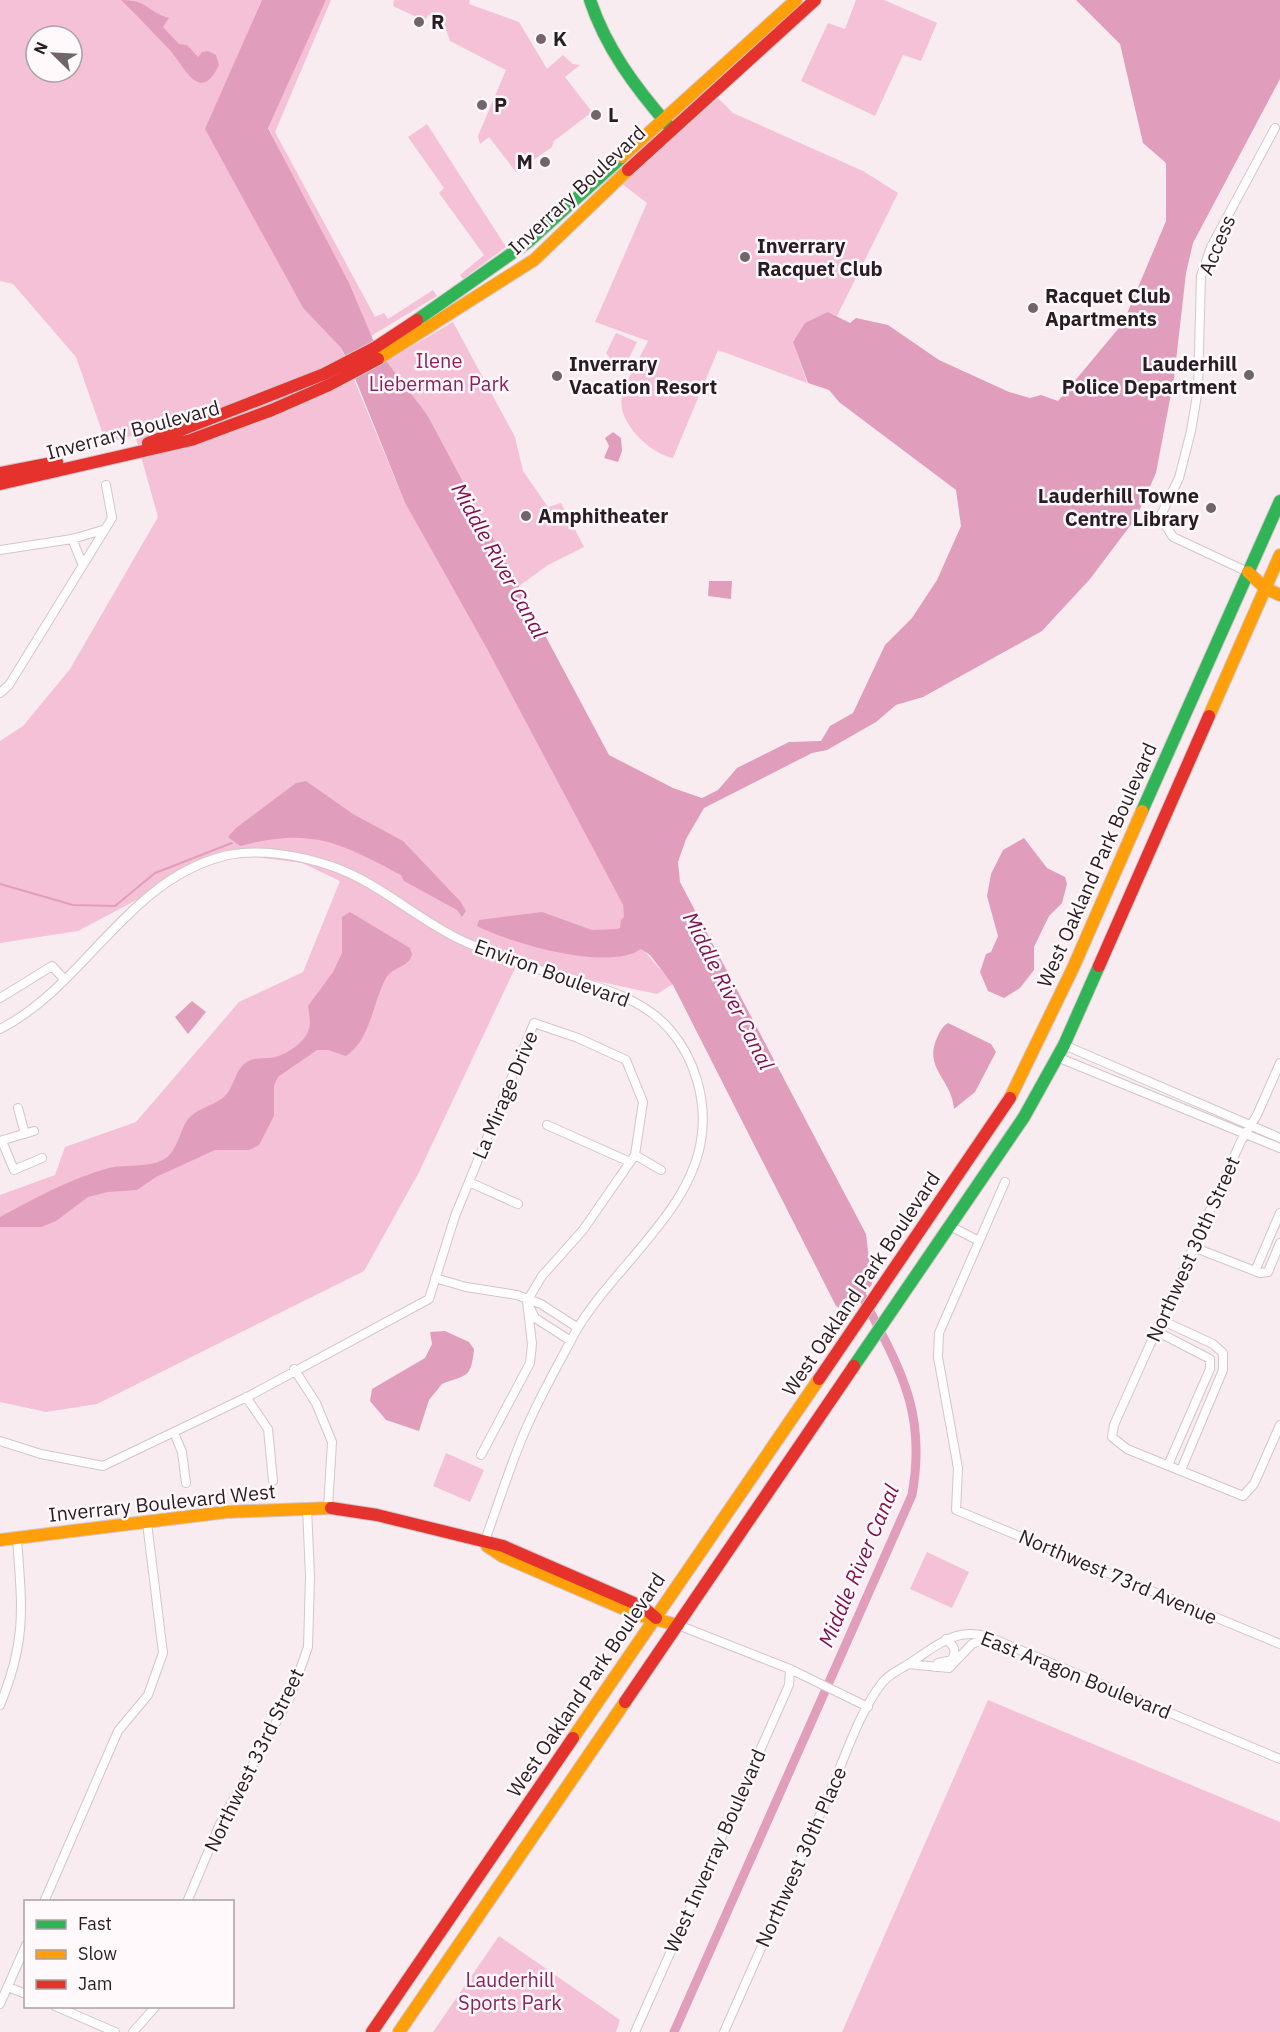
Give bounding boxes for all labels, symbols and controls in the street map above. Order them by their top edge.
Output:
place label: R [431,8,444,35]
marker: R [412,15,426,29]
north arrow [24,24,84,84]
place label: K [553,25,567,52]
marker: K [534,32,548,46]
text: N [29,39,52,57]
place label: P [494,91,507,118]
marker: P [475,98,489,112]
place label: L [608,101,619,128]
marker: L [589,108,603,122]
street label: Inverrary Boulevard [502,119,651,260]
place label: M [517,148,533,175]
marker: M [538,155,552,169]
street label: Access [1192,211,1241,279]
place label: Inverrary Racquet Club [757,232,883,282]
marker: Inverrary Racquet Club [738,250,752,264]
place label: Racquet Club Apartments [1045,282,1171,332]
marker: Racquet Club Apartments [1026,301,1040,315]
park label: Ilene Lieberman Park [369,347,510,397]
place label: Inverrary Vacation Resort [569,350,717,400]
place label: Lauderhill Police Department [1062,350,1237,400]
marker: Lauderhill Police Department [1242,368,1256,382]
marker: Inverrary Vacation Resort [550,369,564,383]
street label: Inverrary Boulevard [43,393,223,466]
water label: Middle River Canal [445,478,554,644]
place label: Lauderhill Towne Centre Library [1038,482,1199,532]
marker: Lauderhill Towne Centre Library [1204,501,1218,515]
place label: Amphitheater [538,502,668,529]
marker: Amphitheater [519,509,533,523]
street label: West Oakland Park Boulevard [1030,738,1163,991]
water label: Middle River Canal [677,907,781,1075]
street label: Environ Boulevard [471,932,633,1013]
street label: La Mirage Drive [465,1026,544,1163]
street label: Northwest 30th Street [1139,1152,1246,1346]
street label: West Oakland Park Boulevard [775,1166,946,1401]
street label: Inverrary Boulevard West [47,1477,277,1528]
water label: Middle River Canal [811,1480,905,1651]
street label: Northwest 73rd Avenue [1015,1523,1221,1631]
street label: West Oakland Park Boulevard [500,1567,671,1802]
street label: East Aragon Boulevard [977,1624,1175,1725]
street label: Northwest 33rd Street [197,1664,310,1856]
street label: West Inverray Boulevard [657,1745,772,1957]
street label: Northwest 30th Place [749,1762,853,1951]
legend [24,1900,234,2008]
text: Fast [78,1912,112,1935]
text: Slow [78,1942,117,1965]
park label: Lauderhill Sports Park [458,1966,562,2016]
text: Jam [78,1972,113,1995]

